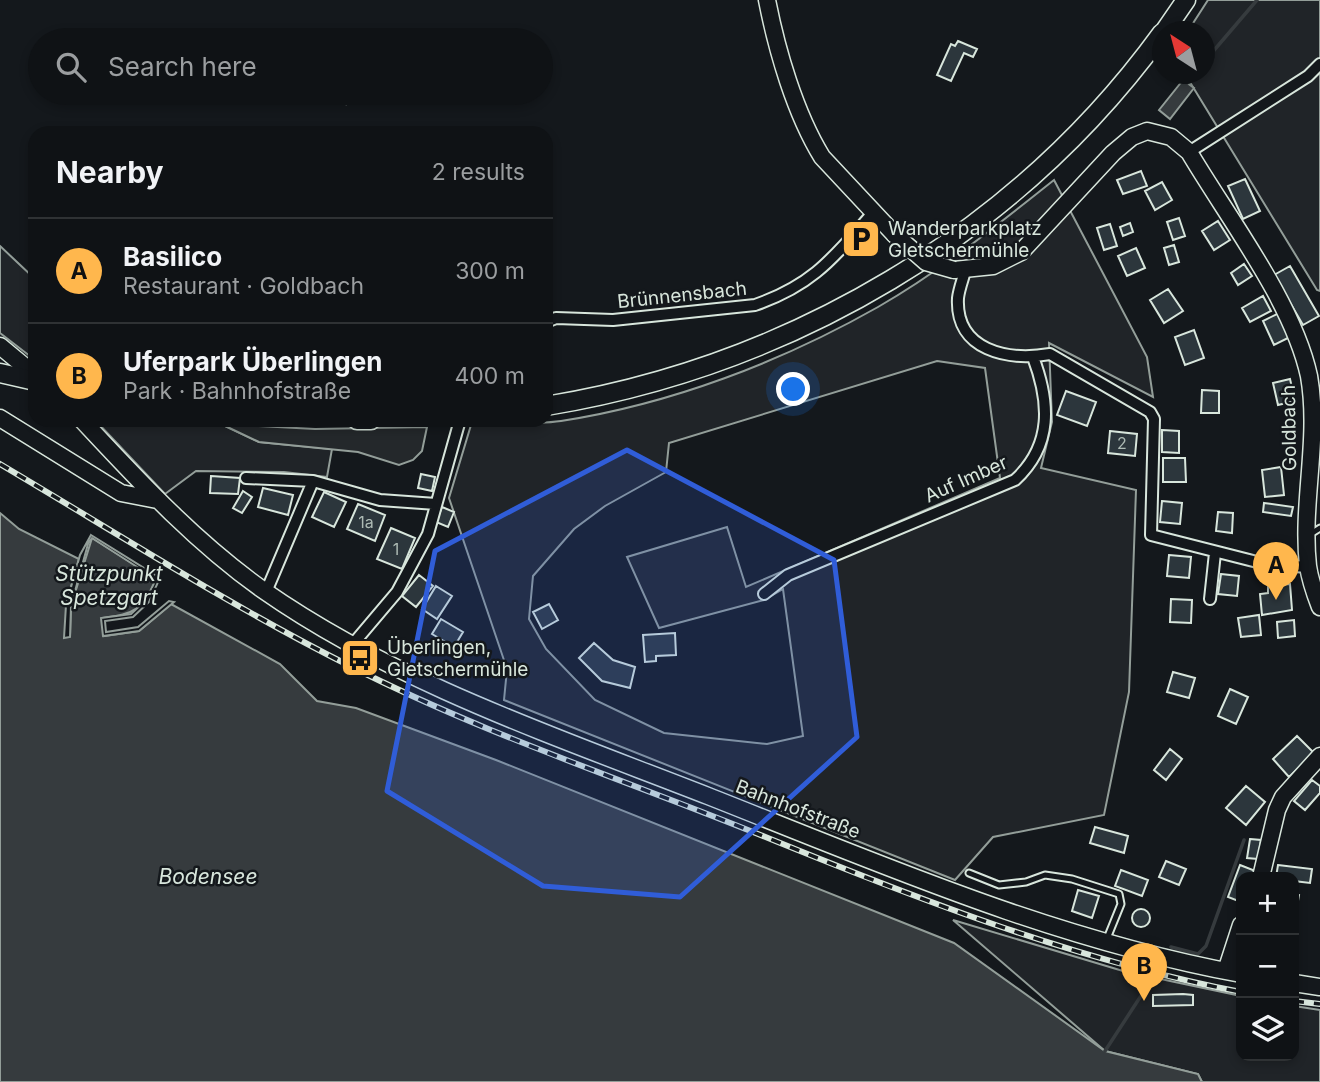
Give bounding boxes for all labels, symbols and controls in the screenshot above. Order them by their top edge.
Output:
north arrow [1152,21,1215,84]
search box [28,28,553,105]
icon: search [52,48,90,86]
text: Search here [108,51,257,82]
text: Nearby [56,154,164,190]
text: 2 results [432,158,525,186]
place label: Wanderparkplatz Gletschermühle [888,217,1042,262]
parking icon: Wanderparkplatz Gletschermühle [840,218,882,260]
text: Basilico [123,241,222,272]
text: A [70,257,88,285]
text: 300 m [455,257,525,285]
text: Restaurant · Goldbach [123,272,364,300]
street label: Brünnensbach [616,277,748,313]
text: Uferpark Überlingen [123,346,382,377]
text: B [71,362,87,390]
text: 400 m [455,362,525,390]
your location [776,372,810,406]
text: Park · Bahnhofstraße [123,377,351,405]
street label: Goldbach [1277,385,1301,471]
house number: 2 [1117,433,1127,453]
street label: Auf Imber [921,451,1011,507]
house number: 1a [358,512,374,532]
house number: 1 [393,539,399,559]
pin: A [1253,542,1299,600]
water label: Stützpunkt Spetzgart [55,561,164,610]
place label: Überlingen, Gletschermühle [387,636,528,681]
bus stop icon: Überlingen, Gletschermühle [339,637,381,679]
street label: Bahnhofstraße [732,775,864,843]
water label: Bodensee [159,864,257,889]
map controls [1236,872,1299,1061]
button: + [1236,872,1299,935]
button: − [1236,935,1299,998]
pin: B [1121,943,1167,1001]
button: layers [1236,998,1299,1061]

